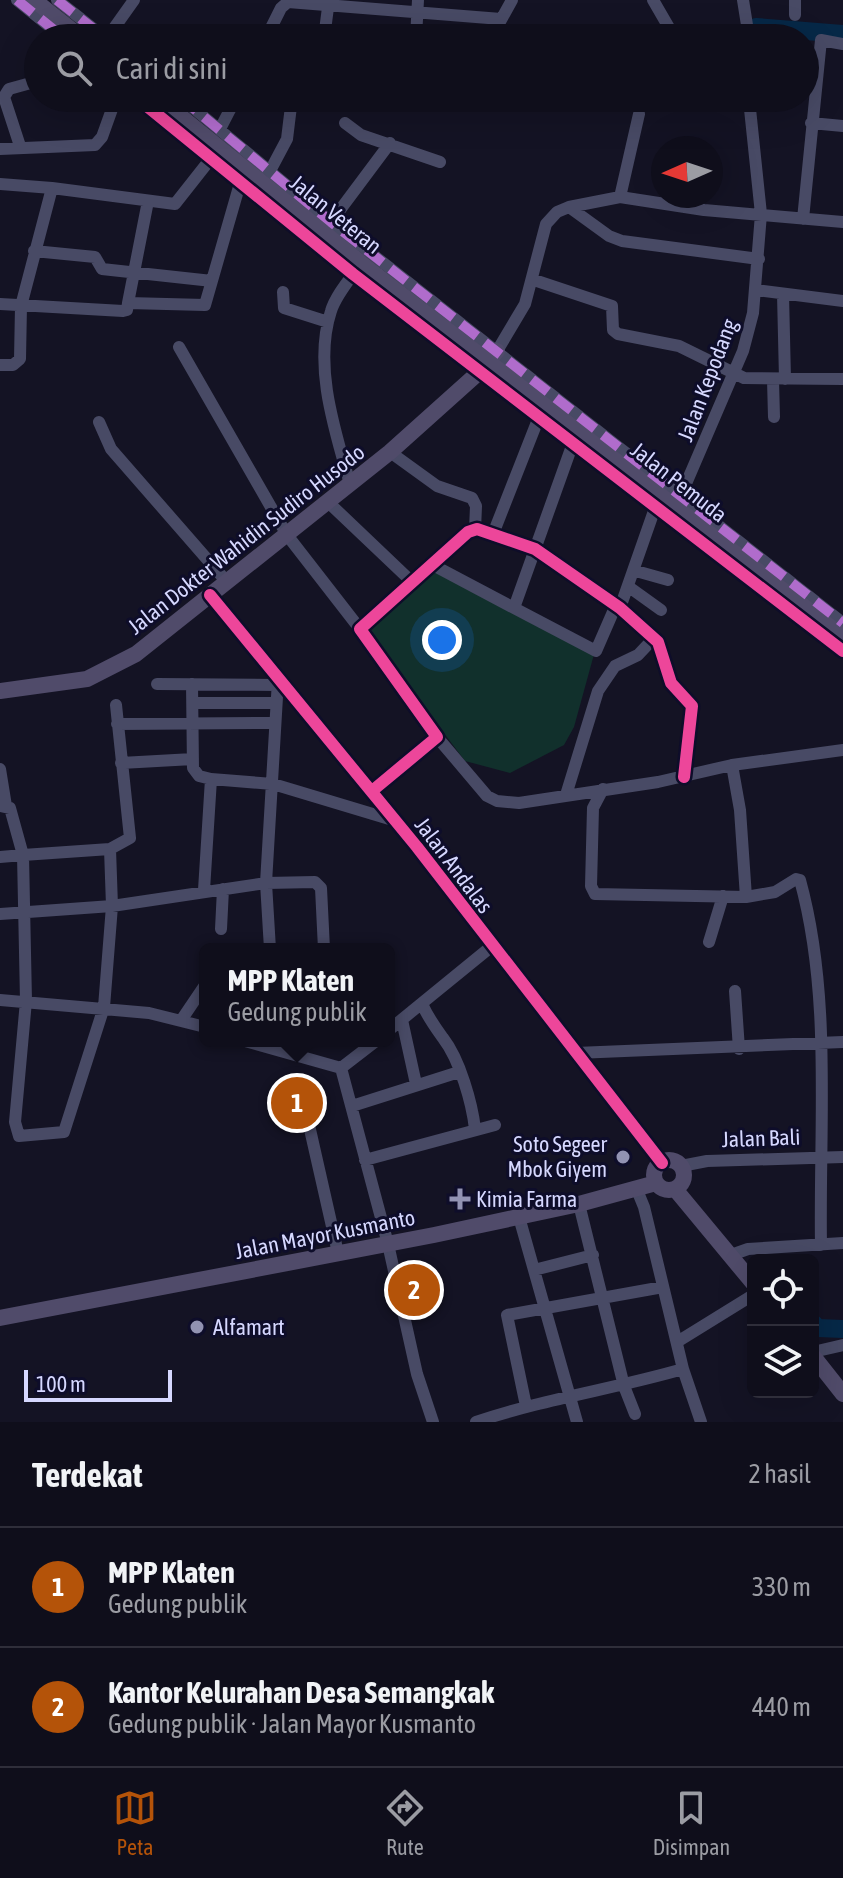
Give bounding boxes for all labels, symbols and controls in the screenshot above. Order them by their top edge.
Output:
search box [24,24,819,112]
icon: search [52,46,96,90]
text: Cari di sini [116,51,227,85]
north arrow [651,136,723,208]
street label: Jalan Veteran [285,169,387,259]
street label: Jalan Kepodang [672,315,742,445]
street label: Jalan Pemuda [626,436,732,528]
street label: Jalan Dokter Wahidin Sudiro Husodo [123,439,369,639]
your location [422,620,462,660]
street label: Jalan Andalas [410,812,499,918]
popup [199,943,395,1047]
text: MPP Klaten [227,963,354,997]
text: Gedung publik [227,997,367,1027]
pin: 1 [271,1073,323,1133]
street label: Jalan Bali [721,1124,801,1152]
place label: Soto Segeer Mbok Giyem [507,1131,608,1182]
marker: Soto Segeer Mbok Giyem [614,1148,632,1166]
place label: Kimia Farma [476,1186,577,1212]
marker: Kimia Farma [451,1190,469,1208]
street label: Jalan Mayor Kusmanto [233,1204,417,1264]
map controls [747,1254,819,1398]
button: locate [747,1254,819,1326]
pin: 2 [388,1260,440,1320]
place label: Alfamart [213,1314,285,1340]
marker: Alfamart [188,1318,206,1336]
button: layers [747,1326,819,1398]
scale bar [24,1366,172,1402]
text: 100 m [36,1371,86,1397]
text: Terdekat [32,1455,142,1494]
text: 2 hasil [748,1459,811,1489]
text: MPP Klaten [108,1555,235,1589]
text: 1 [52,1572,64,1602]
text: 330 m [752,1572,811,1602]
text: Gedung publik [108,1589,247,1619]
text: Kantor Kelurahan Desa Semangkak [108,1675,494,1709]
text: 2 [52,1692,64,1722]
text: 440 m [752,1692,811,1722]
text: Gedung publik · Jalan Mayor Kusmanto [108,1709,476,1739]
tab: Peta [113,1786,157,1860]
tab: Rute [383,1786,427,1860]
tab: Disimpan [653,1786,730,1860]

